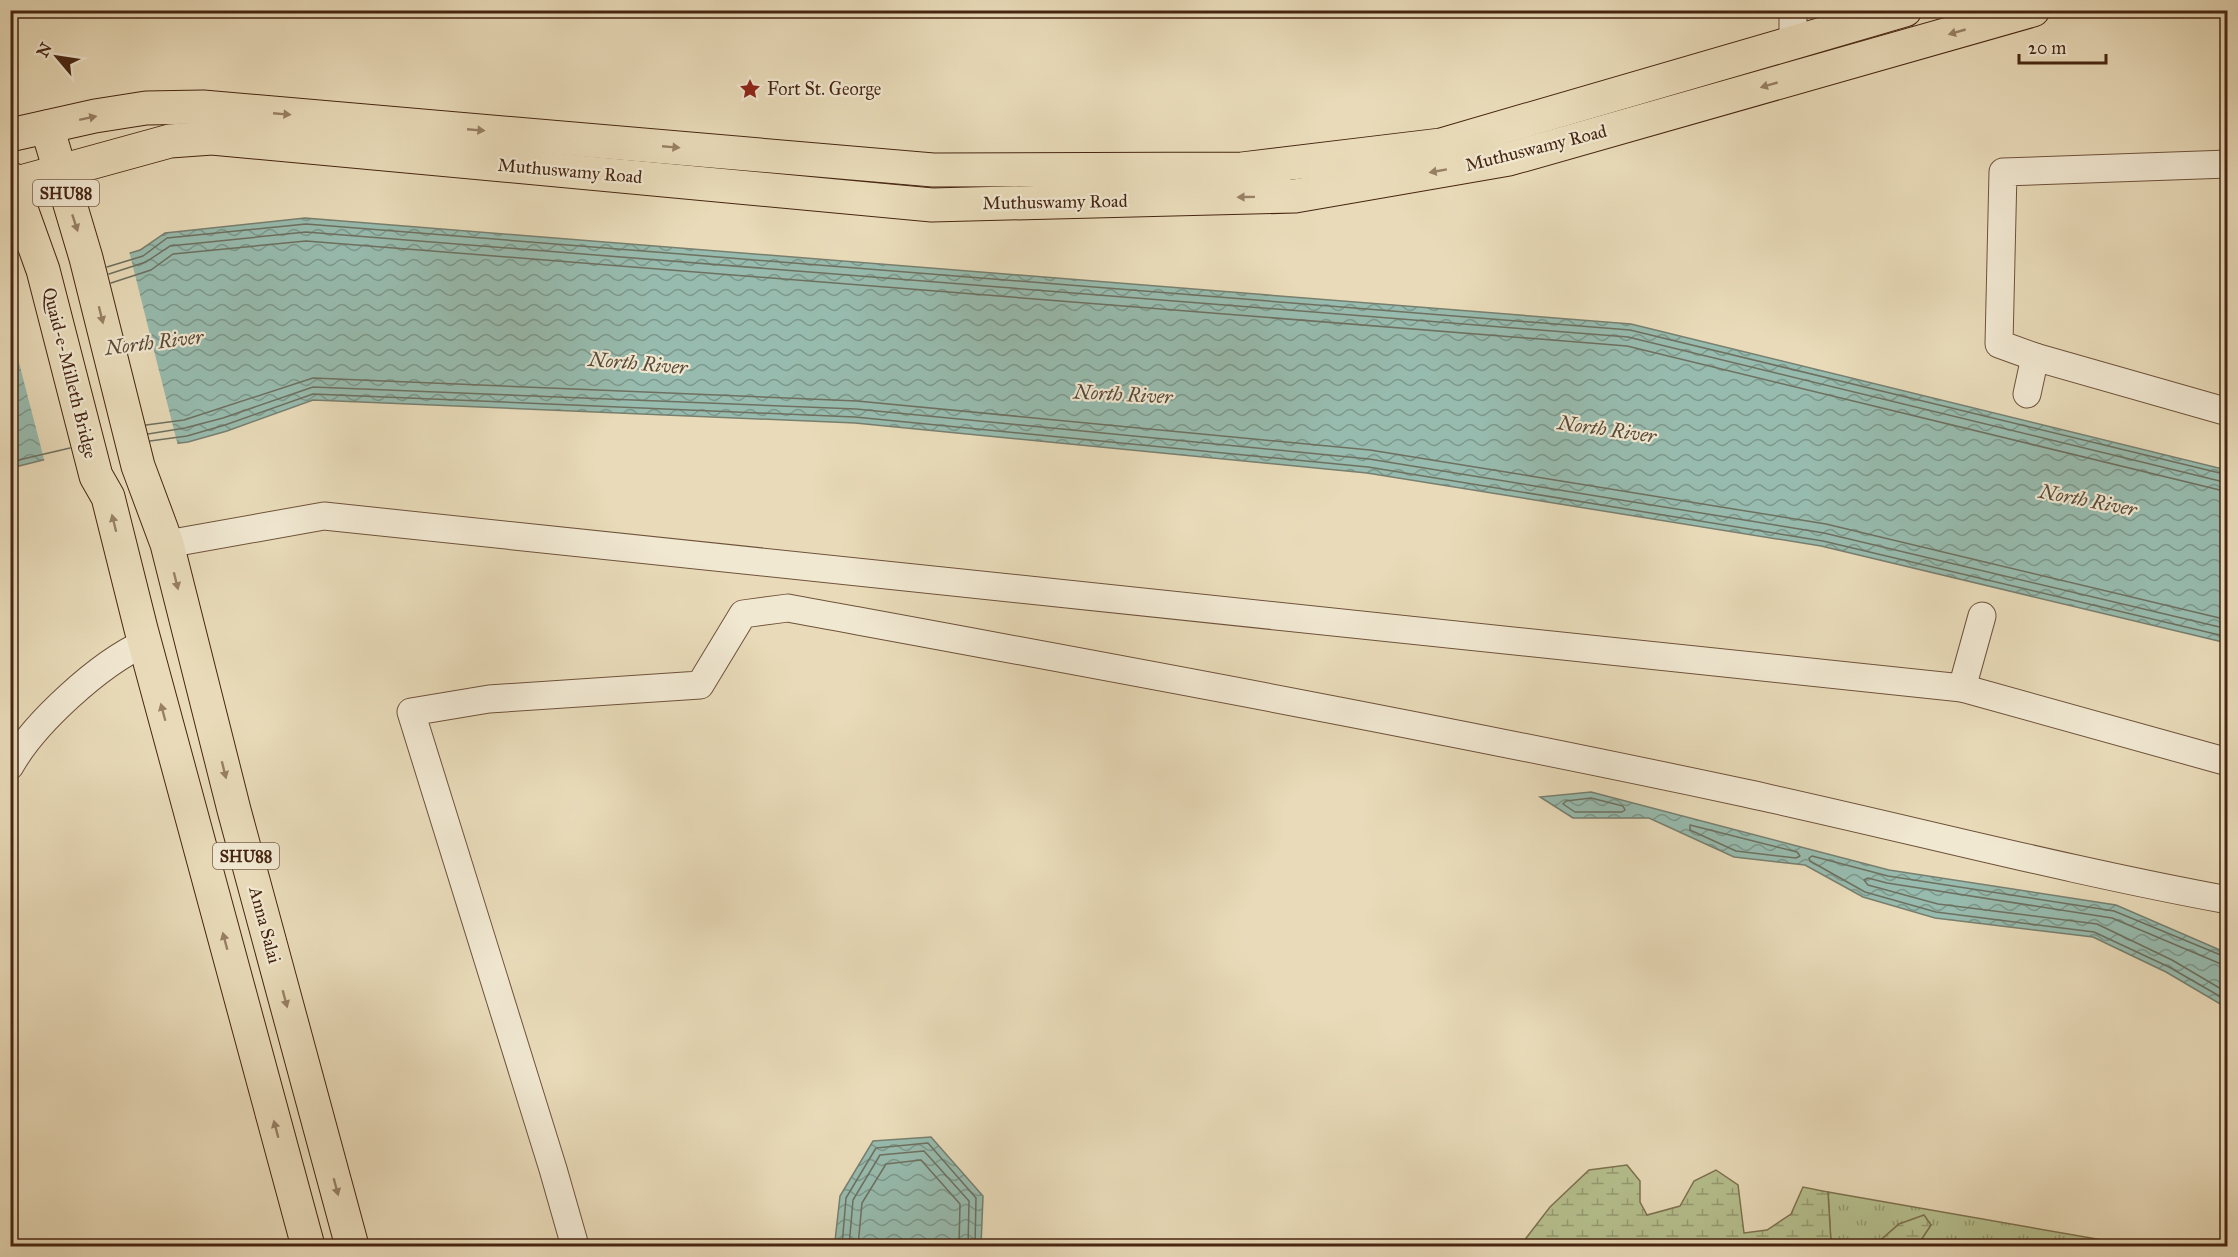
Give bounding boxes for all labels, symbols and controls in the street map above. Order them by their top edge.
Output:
north arrow [27,27,87,87]
scale bar [2019,27,2106,65]
one-way arrow [1948,28,1966,37]
text: 20 m [2028,37,2066,59]
text: N [33,39,56,61]
place icon: Fort St. George [738,77,762,101]
place label: Fort St. George [767,78,881,101]
one-way arrow [1760,81,1778,90]
one-way arrow [273,109,292,118]
one-way arrow [79,113,98,122]
street label: Muthuswamy Road [1463,120,1609,176]
one-way arrow [467,125,486,135]
one-way arrow [661,142,680,152]
street label: Muthuswamy Road [497,154,643,188]
one-way arrow [1429,167,1448,176]
road number: SHU88 [33,180,99,206]
street label: Muthuswamy Road [982,190,1128,214]
one-way arrow [1236,192,1255,202]
one-way arrow [71,214,80,232]
street label: Quaid-e-Milleth Bridge [37,285,102,461]
one-way arrow [96,305,106,324]
water label: North River [102,324,206,360]
water label: North River [587,347,690,379]
water label: North River [1072,379,1175,409]
water label: North River [1555,410,1659,448]
water label: North River [2036,479,2140,522]
one-way arrow [109,514,119,533]
one-way arrow [172,572,182,590]
one-way arrow [158,703,168,721]
one-way arrow [219,761,229,779]
road number: SHU88 [213,843,279,869]
street label: Anna Salai [244,883,286,966]
one-way arrow [220,932,229,950]
one-way arrow [281,990,290,1008]
one-way arrow [271,1120,280,1138]
one-way arrow [332,1178,342,1196]

